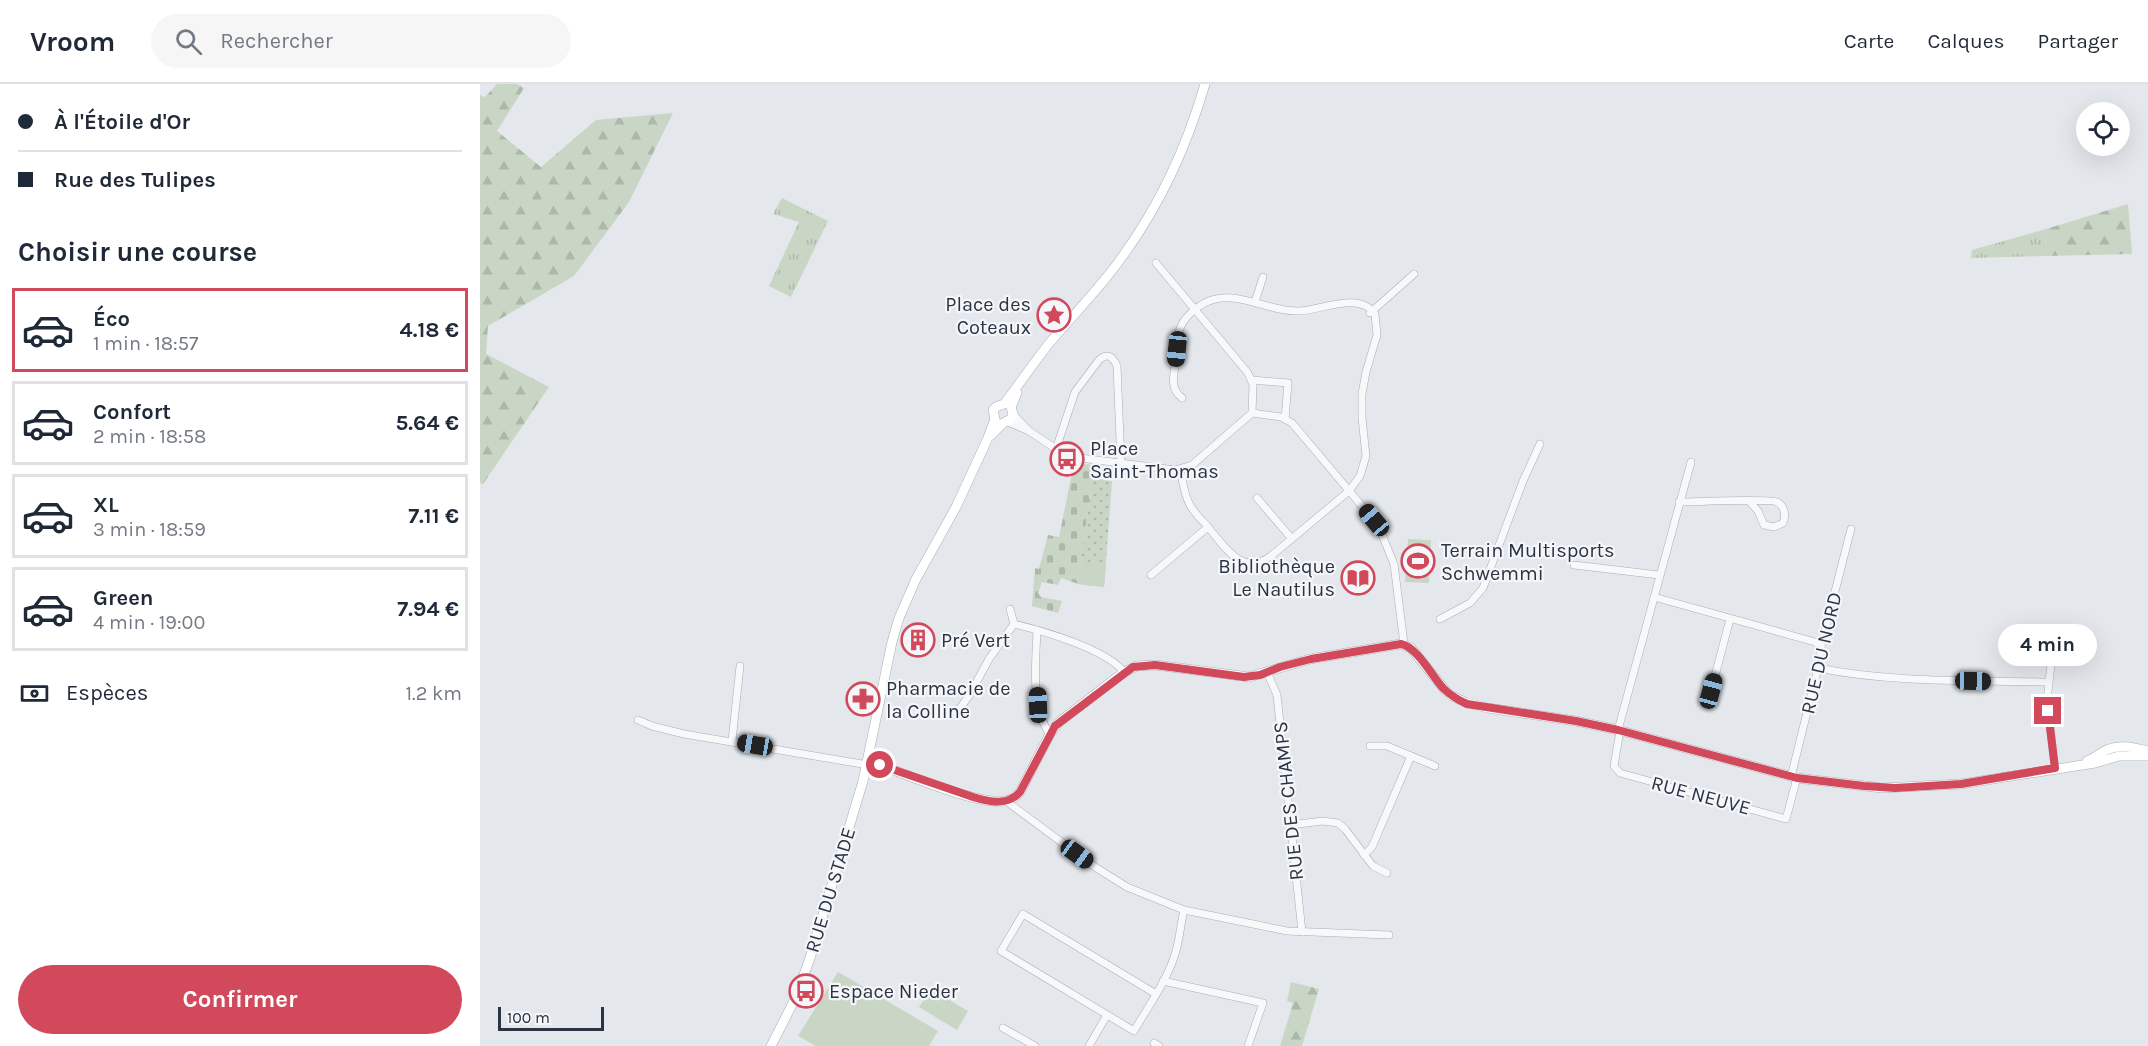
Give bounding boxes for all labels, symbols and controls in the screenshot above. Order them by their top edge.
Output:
search box [151,14,571,68]
text: Vroom [30,25,115,58]
icon: search [172,25,205,58]
text: Rechercher [220,28,333,54]
text: Carte [1844,29,1894,53]
text: Calques [1927,29,2005,53]
text: Partager [2038,29,2118,53]
map controls [2076,102,2130,156]
button: locate [2076,102,2130,156]
text: À l'Étoile d'Or [54,109,190,135]
text: Rue des Tulipes [54,167,216,193]
text: Choisir une course [18,236,257,268]
place label: Place des Coteaux [945,293,1031,339]
place icon: Place des Coteaux [1036,297,1072,333]
icon: car [21,303,75,357]
text: Éco [93,306,130,332]
text: 4.18 € [400,317,459,343]
car [1166,330,1188,368]
text: 1 min · 18:57 [93,332,198,355]
icon: car [21,396,75,450]
text: Confort [93,399,171,425]
text: 5.64 € [396,410,459,436]
text: 2 min · 18:58 [93,425,206,448]
place label: Place Saint-Thomas [1090,437,1219,483]
bus stop icon: Place Saint-Thomas [1049,441,1085,477]
icon: car [21,489,75,543]
text: XL [93,492,119,518]
car [1356,500,1392,540]
text: 7.11 € [408,503,459,529]
text: 3 min · 18:59 [93,518,206,541]
place label: Terrain Multisports Schwemmi [1441,539,1615,585]
sports icon: Terrain Multisports Schwemmi [1400,543,1436,579]
place label: Bibliothèque Le Nautilus [1218,555,1335,601]
library icon: Bibliothèque Le Nautilus [1340,560,1376,596]
icon: car [21,582,75,636]
text: Green [93,585,154,611]
street label: RUE DU NORD [1796,590,1847,716]
text: 7.94 € [397,596,459,622]
text: 4 min · 19:00 [93,611,205,634]
building icon: Pré Vert [900,622,936,658]
callout: 4 min [1998,624,2098,666]
place label: Pré Vert [941,629,1010,652]
text: 4 min [2020,633,2075,656]
car [1698,671,1724,711]
car [1955,672,1991,690]
icon: cash [18,677,51,710]
place label: Pharmacie de la Colline [886,677,1011,723]
text: Espèces [66,680,148,706]
pharmacy icon: Pharmacie de la Colline [845,681,881,717]
text: 1.2 km [406,682,462,705]
car [1028,687,1048,723]
route end [2034,697,2061,724]
street label: RUE DES CHAMPS [1269,720,1308,882]
car [736,733,774,757]
route start [866,751,893,778]
street label: RUE NEUVE [1649,771,1753,820]
street label: RUE DU STADE [801,825,860,955]
car [1057,836,1097,872]
button: Confirmer [18,965,462,1034]
bus stop icon: Espace Nieder [788,973,824,1009]
place label: Espace Nieder [829,980,959,1003]
scale bar [498,1004,604,1032]
text: 100 m [507,1008,550,1027]

